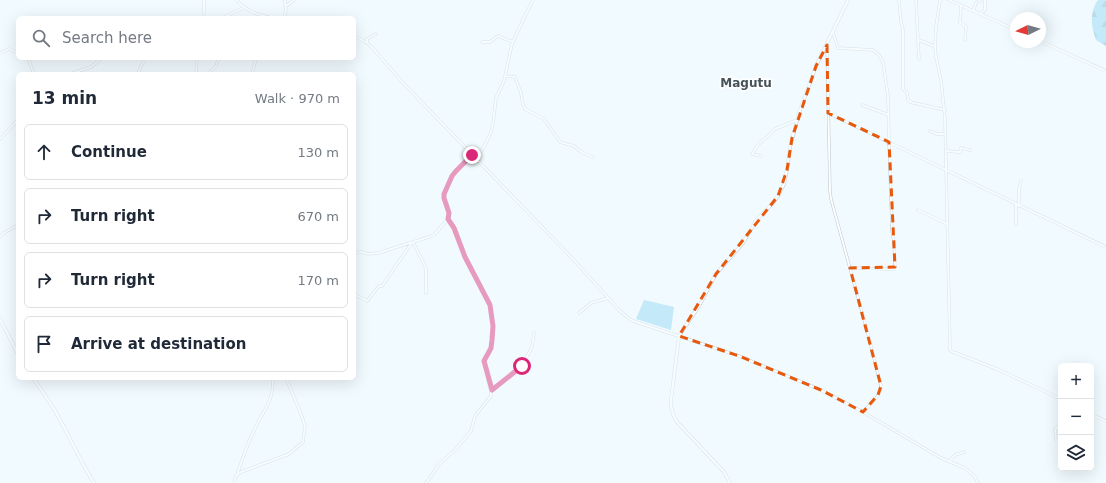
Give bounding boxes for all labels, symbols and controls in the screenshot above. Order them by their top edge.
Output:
north arrow [1010,12,1046,48]
search box [16,16,356,60]
icon: search [30,27,52,49]
text: Search here [62,29,152,47]
district label: Magutu [720,76,772,90]
text: 13 min [32,88,97,108]
text: Walk · 970 m [255,91,340,106]
icon: ahead [33,141,55,163]
text: Continue [71,143,147,161]
text: 130 m [297,145,339,160]
route end [463,146,481,164]
icon: right [33,205,55,227]
text: Turn right [71,207,155,225]
text: 670 m [297,209,339,224]
icon: right [33,269,55,291]
text: Turn right [71,271,155,289]
text: 170 m [297,273,339,288]
icon: arrive [33,333,55,355]
text: Arrive at destination [71,335,246,353]
route start [513,357,531,375]
map controls [1058,363,1094,471]
button: + [1058,363,1094,399]
button: − [1058,399,1094,435]
button: layers [1058,435,1094,471]

